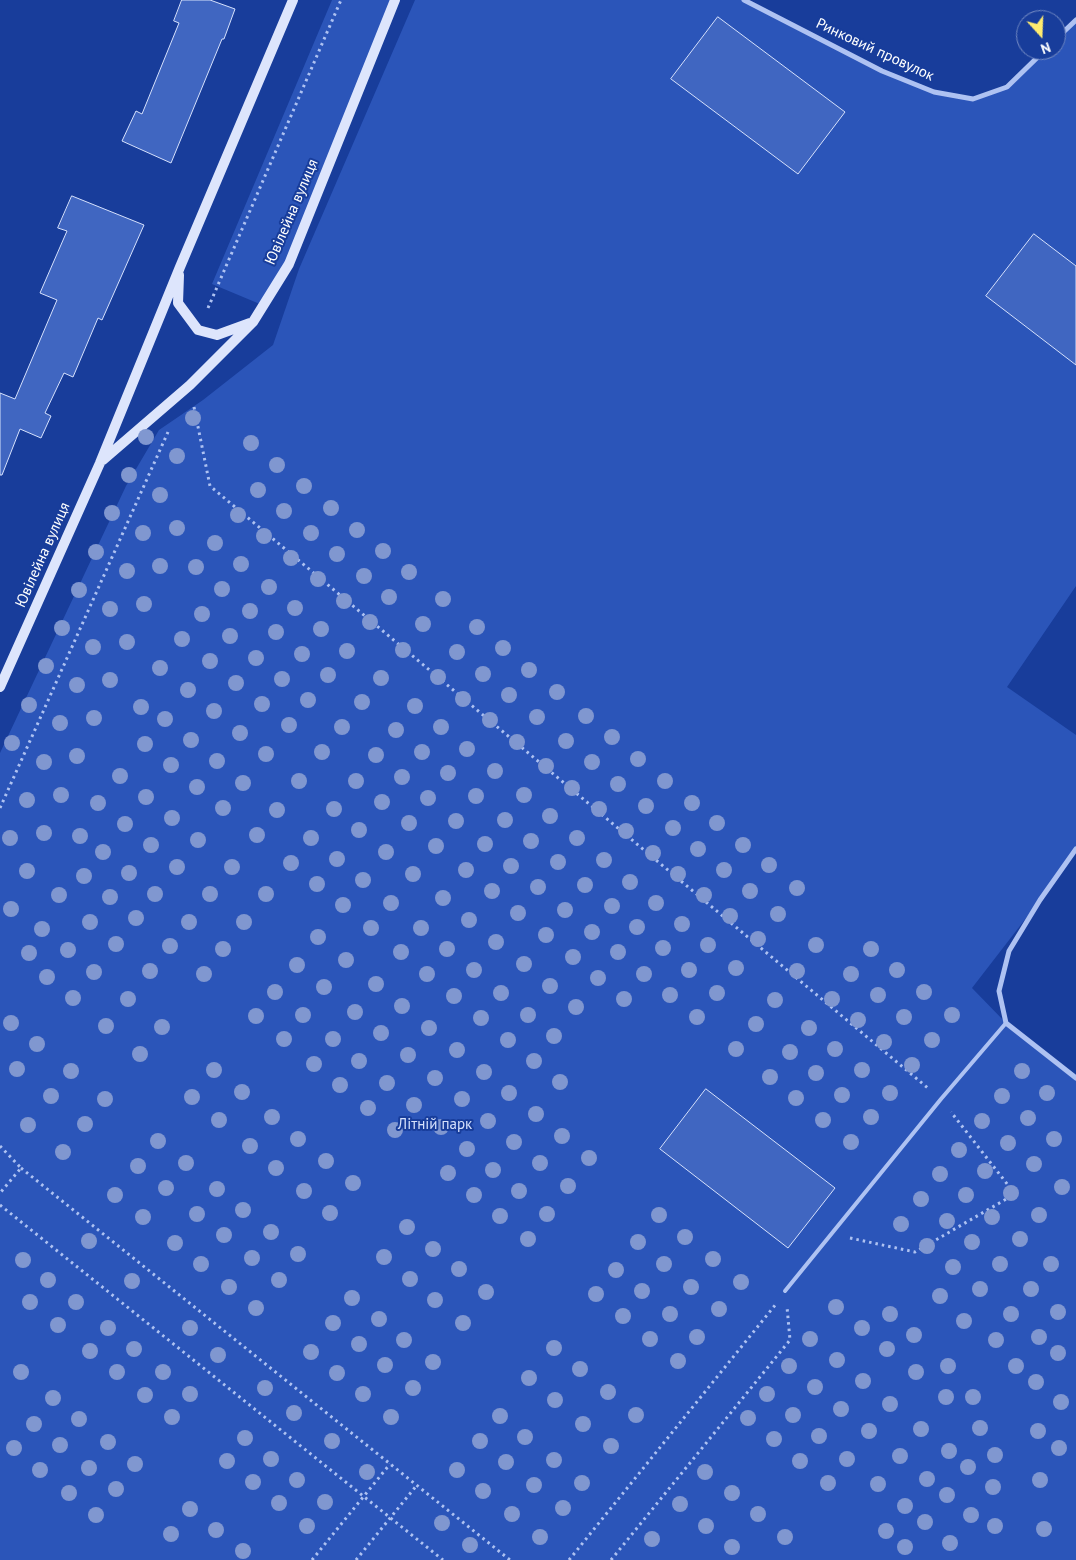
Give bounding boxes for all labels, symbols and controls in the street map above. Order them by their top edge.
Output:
north arrow [1016,10,1066,60]
street label: Ринковий провулок [813,15,937,85]
text: N [1038,38,1053,58]
street label: Ювілейна вулиця [262,156,322,268]
street label: Ювілейна вулиця [12,500,74,610]
park label: Літній парк [398,1116,472,1134]

